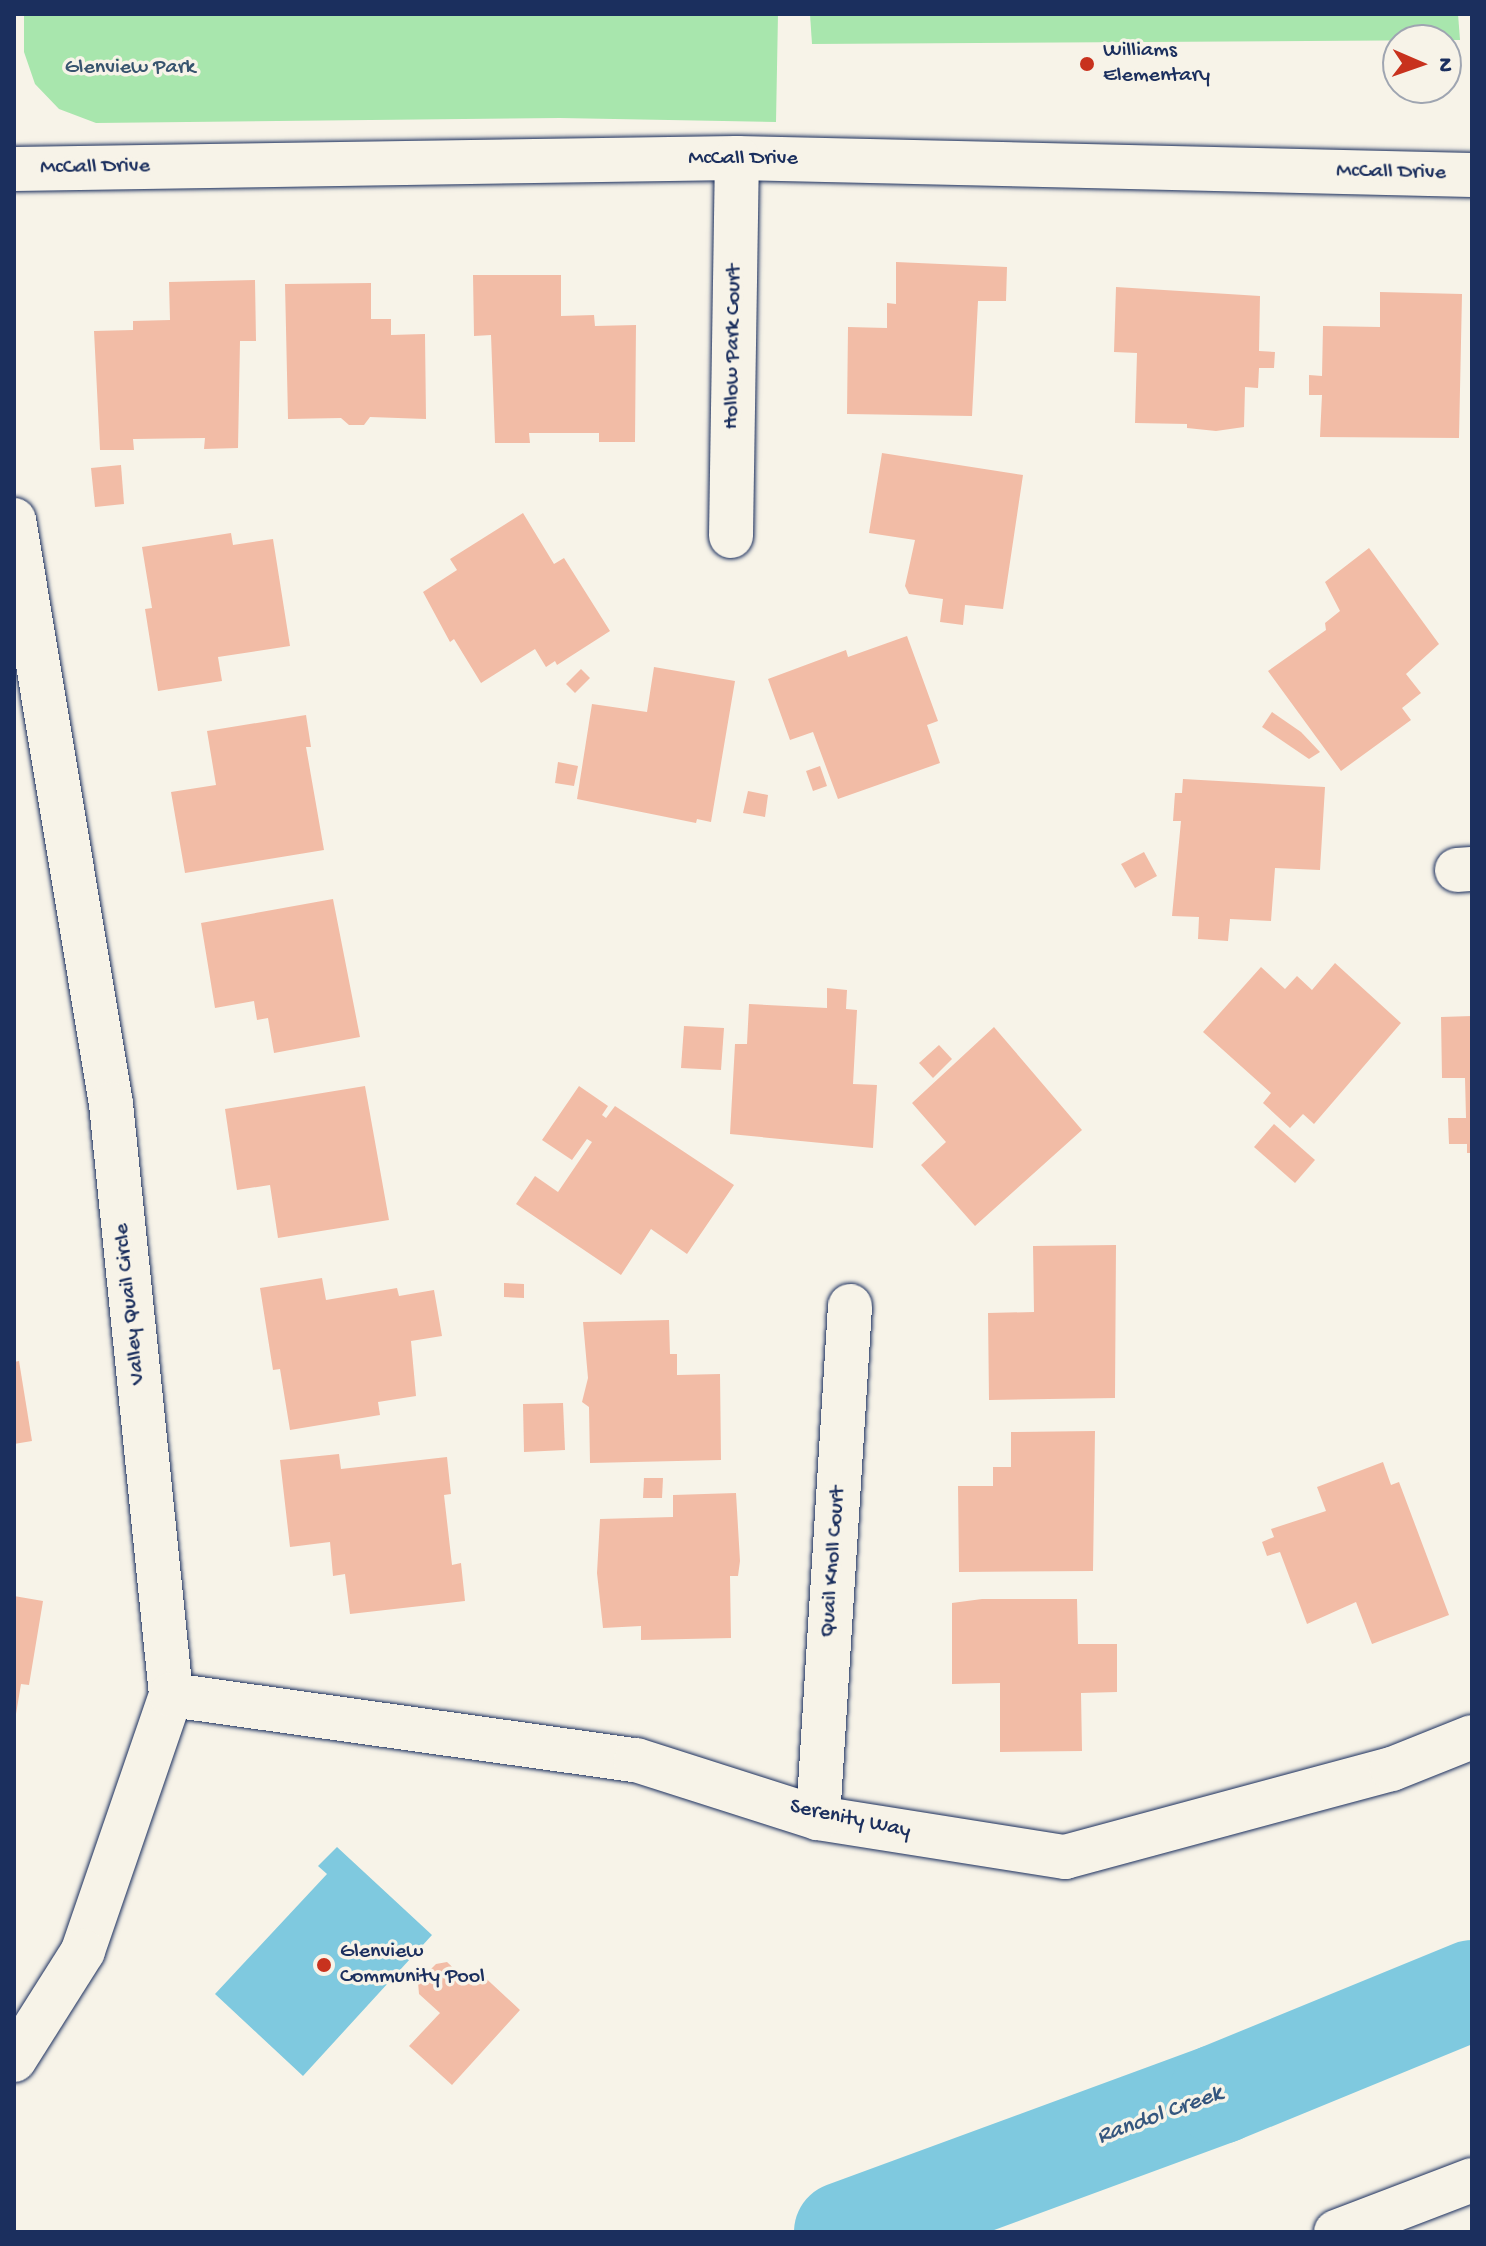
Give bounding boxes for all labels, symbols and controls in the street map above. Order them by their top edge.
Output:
north arrow [1382,24,1462,104]
place label: Williams Elementary [1103,38,1210,90]
marker: Williams Elementary [1078,55,1096,73]
park label: Glenview Park [65,56,195,82]
text: N [1431,57,1457,72]
street label: McCall Drive [688,147,798,173]
street label: McCall Drive [40,154,150,182]
street label: McCall Drive [1336,159,1446,187]
street label: Hollow Park Court [719,264,749,430]
street label: Valley Quail Circle [109,1222,153,1386]
street label: Quail Knoll Court [816,1486,852,1638]
street label: Serenity Way [787,1794,913,1846]
place label: Glenview Community Pool [340,1939,485,1990]
marker: Glenview Community Pool [315,1956,333,1974]
water label: Randol Creek [1093,2080,1227,2152]

